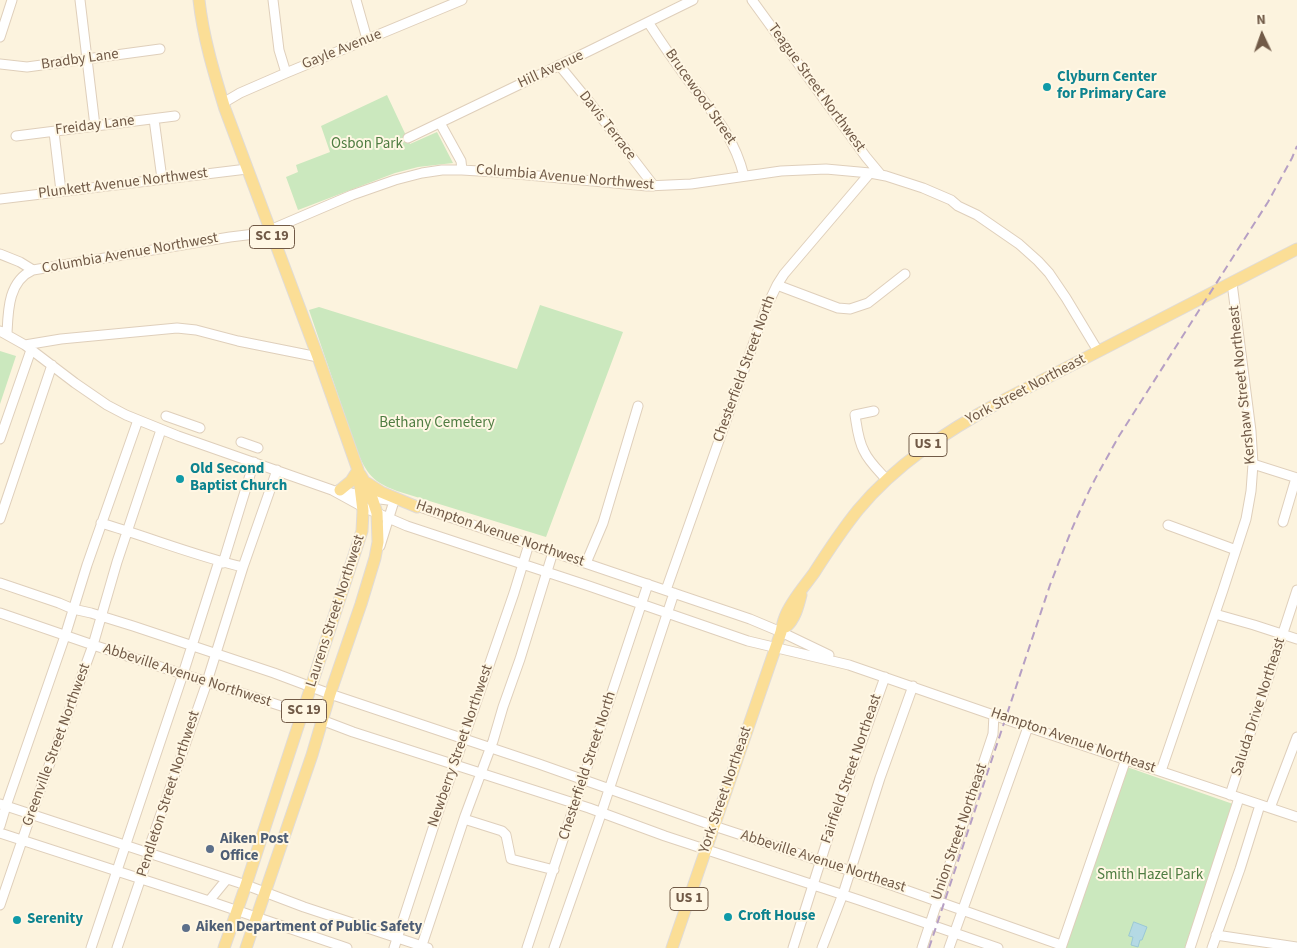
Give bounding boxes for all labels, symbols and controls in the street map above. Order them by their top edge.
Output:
north arrow [1237,10,1287,60]
text: N [1256,10,1266,30]
street label: Teague Street Northwest [763,20,869,156]
street label: Gayle Avenue [300,26,384,74]
street label: Bradby Lane [40,46,120,74]
street label: Brucewood Street [660,46,740,148]
street label: Hill Avenue [515,47,587,93]
place label: Clyburn Center for Primary Care [1057,69,1166,104]
marker: Clyburn Center for Primary Care [1041,81,1053,93]
street label: Davis Terrace [574,88,640,164]
street label: Freiday Lane [54,112,136,140]
park label: Osbon Park [331,136,403,154]
street label: Columbia Avenue Northwest [475,161,655,195]
street label: Plunkett Avenue Northwest [37,165,209,203]
road number: SC 19 [250,226,294,248]
street label: Columbia Avenue Northwest [41,230,219,278]
street label: Chesterfield Street North [710,293,780,445]
street label: Kershaw Street Northeast [1226,305,1260,465]
street label: York Street Northeast [963,351,1089,429]
park label: Bethany Cemetery [379,415,495,433]
road number: US 1 [909,434,947,456]
place label: Old Second Baptist Church [190,461,287,496]
marker: Old Second Baptist Church [174,473,186,485]
street label: Hampton Avenue Northwest [414,497,586,571]
street label: Laurens Street Northwest [303,533,369,689]
street label: Saluda Drive Northeast [1228,636,1290,778]
street label: Abbeville Avenue Northwest [101,640,273,712]
street label: Greenville Street Northwest [19,661,95,829]
street label: Newberry Street Northwest [425,662,497,830]
street label: Chesterfield Street North [555,689,621,843]
street label: Fairfield Street Northeast [818,692,886,846]
road number: SC 19 [282,699,326,722]
street label: Hampton Avenue Northeast [988,704,1158,778]
street label: Pendleton Street Northwest [134,709,204,879]
street label: York Street Northeast [696,724,756,856]
street label: Union Street Northeast [928,761,992,903]
street label: Abbeville Avenue Northeast [738,827,908,897]
place label: Aiken Post Office [220,831,289,866]
marker: Aiken Post Office [204,843,216,855]
park label: Smith Hazel Park [1097,867,1203,885]
road number: US 1 [670,888,708,911]
place label: Croft House [738,908,815,926]
place label: Serenity [27,911,83,929]
marker: Croft House [722,911,734,923]
marker: Serenity [11,914,23,926]
place label: Aiken Department of Public Safety [196,919,422,937]
marker: Aiken Department of Public Safety [180,922,192,934]

